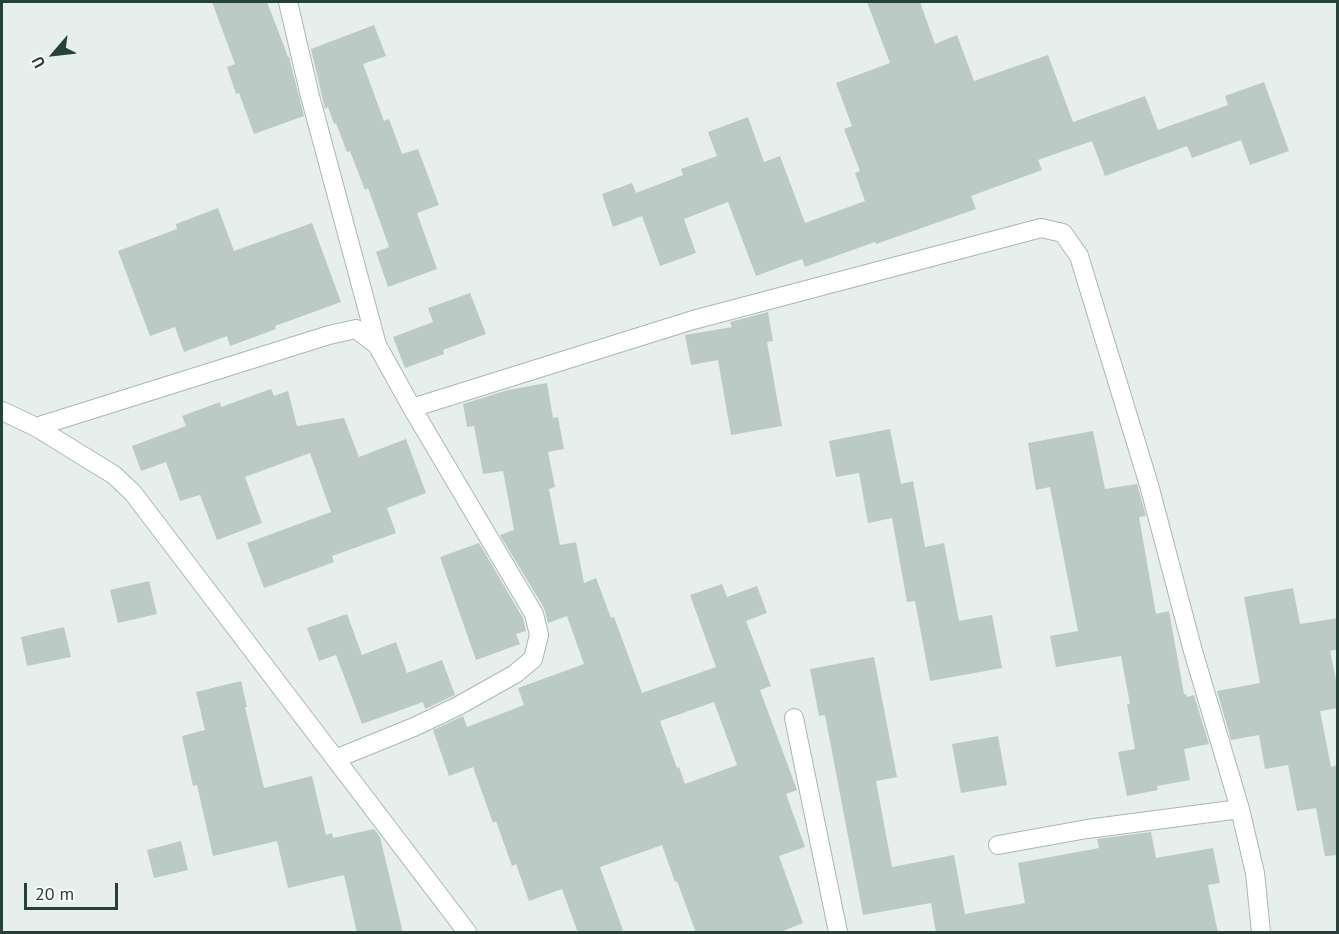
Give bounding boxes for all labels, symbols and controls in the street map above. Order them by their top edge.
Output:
north arrow [24,24,84,84]
text: U [27,53,49,72]
scale bar [27,871,122,909]
text: 20 m [35,882,74,905]

